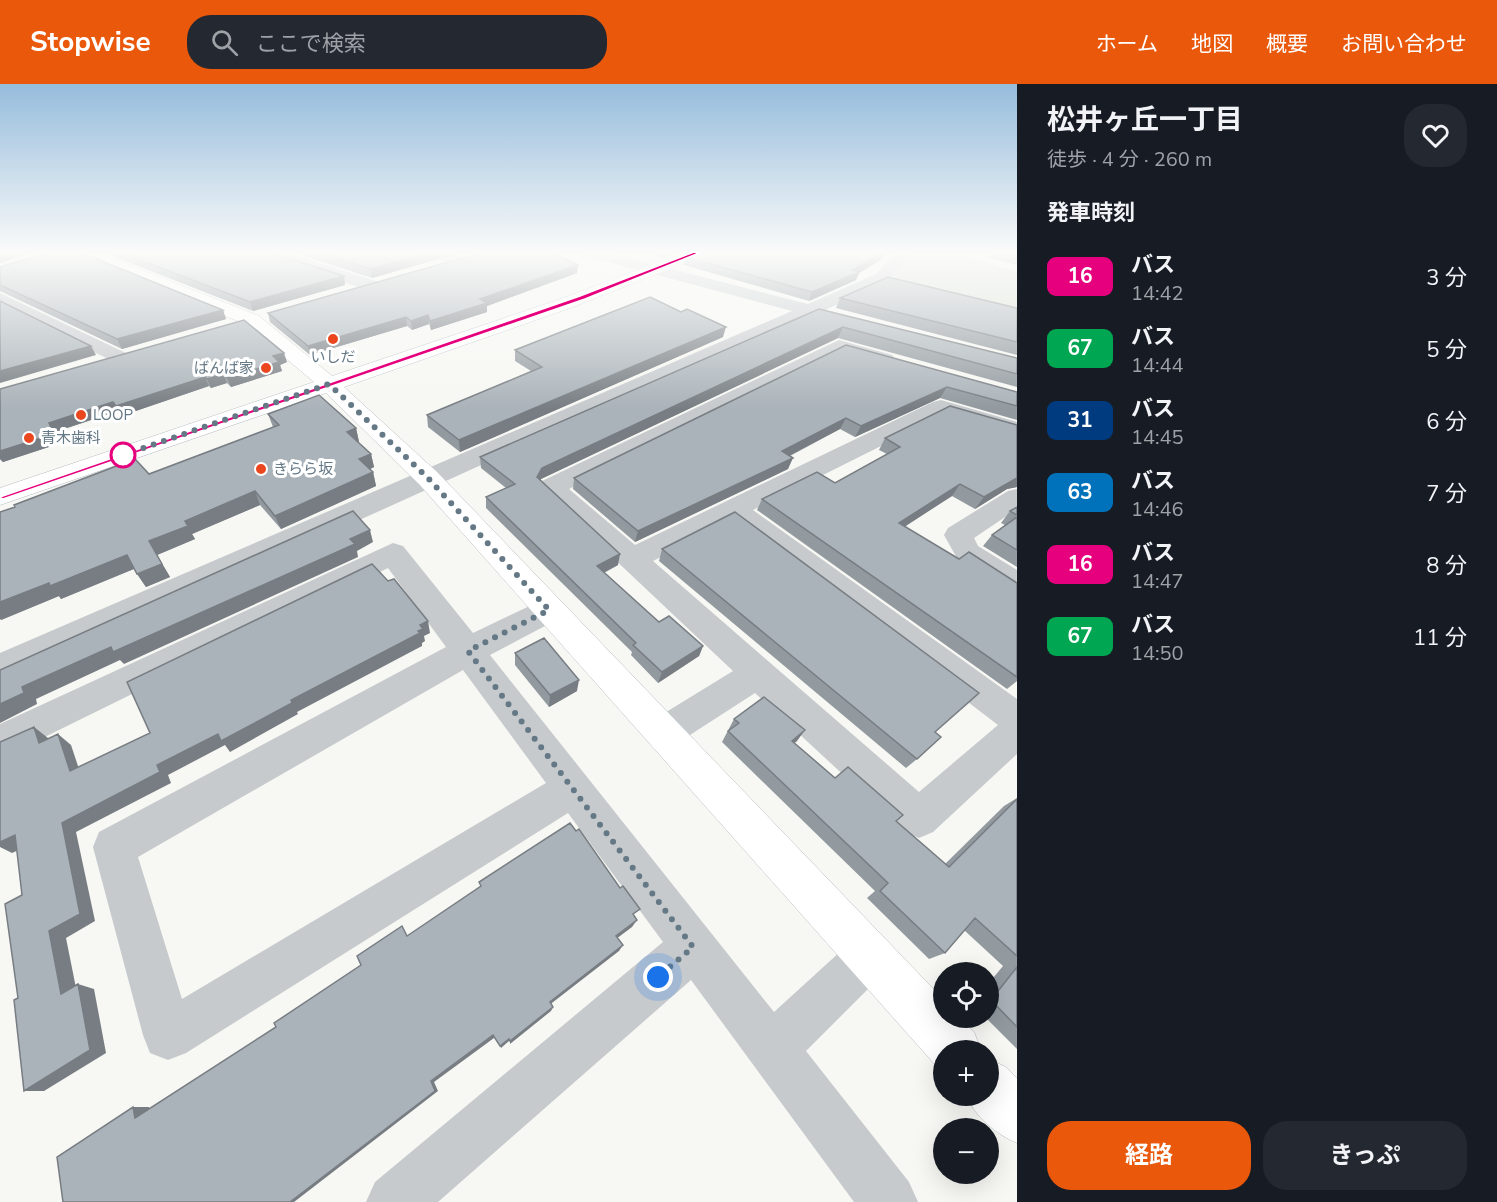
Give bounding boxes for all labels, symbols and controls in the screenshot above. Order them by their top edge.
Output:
search box [187,15,607,69]
text: Stopwise [30,23,151,61]
icon: search [208,26,241,59]
text: ここで検索 [256,29,366,59]
text: ホーム [1096,30,1158,58]
text: 地図 [1191,30,1233,58]
text: 概要 [1266,30,1308,58]
text: お問い合わせ [1341,30,1467,58]
text: 松井ヶ丘一丁目 [1047,101,1243,139]
button: heart [1404,104,1467,167]
text: 徒歩 · 4 分 · 260 m [1047,146,1212,173]
text: 発車時刻 [1047,198,1135,228]
text: バス [1131,250,1175,280]
text: 16 [1067,262,1093,290]
text: 3 分 [1426,263,1467,293]
text: 14:42 [1131,280,1184,307]
text: バス [1131,322,1175,352]
marker: いしだ [326,332,340,346]
text: 67 [1067,334,1093,362]
text: 5 分 [1426,335,1467,365]
place label: いしだ [310,347,356,367]
text: 14:44 [1131,352,1184,379]
place label: ばんば家 [194,358,254,378]
marker: ばんば家 [259,361,273,375]
text: バス [1131,394,1175,424]
place label: LOOP [93,405,134,425]
text: 31 [1067,406,1093,434]
text: 6 分 [1426,407,1467,437]
marker: LOOP [74,408,88,422]
text: 14:45 [1131,424,1184,451]
place label: 青木歯科 [41,428,101,448]
marker: 青木歯科 [22,431,36,445]
unlabelled marker [110,442,136,468]
place label: きらら坂 [273,459,333,479]
marker: きらら坂 [254,462,268,476]
text: バス [1131,466,1175,496]
text: 63 [1067,478,1093,506]
text: 7 分 [1426,479,1467,509]
text: 14:46 [1131,496,1184,523]
text: バス [1131,538,1175,568]
text: 16 [1067,550,1093,578]
text: 8 分 [1426,551,1467,581]
text: 14:47 [1131,568,1184,595]
text: バス [1131,610,1175,640]
text: 67 [1067,622,1093,650]
text: 11 分 [1413,623,1467,653]
text: 14:50 [1131,640,1184,667]
your location [643,962,673,992]
map controls [933,962,999,1184]
button: locate [933,962,999,1028]
button: + [933,1040,999,1106]
button: − [933,1118,999,1184]
button: 経路 [1047,1121,1251,1190]
button: きっぷ [1263,1121,1467,1190]

